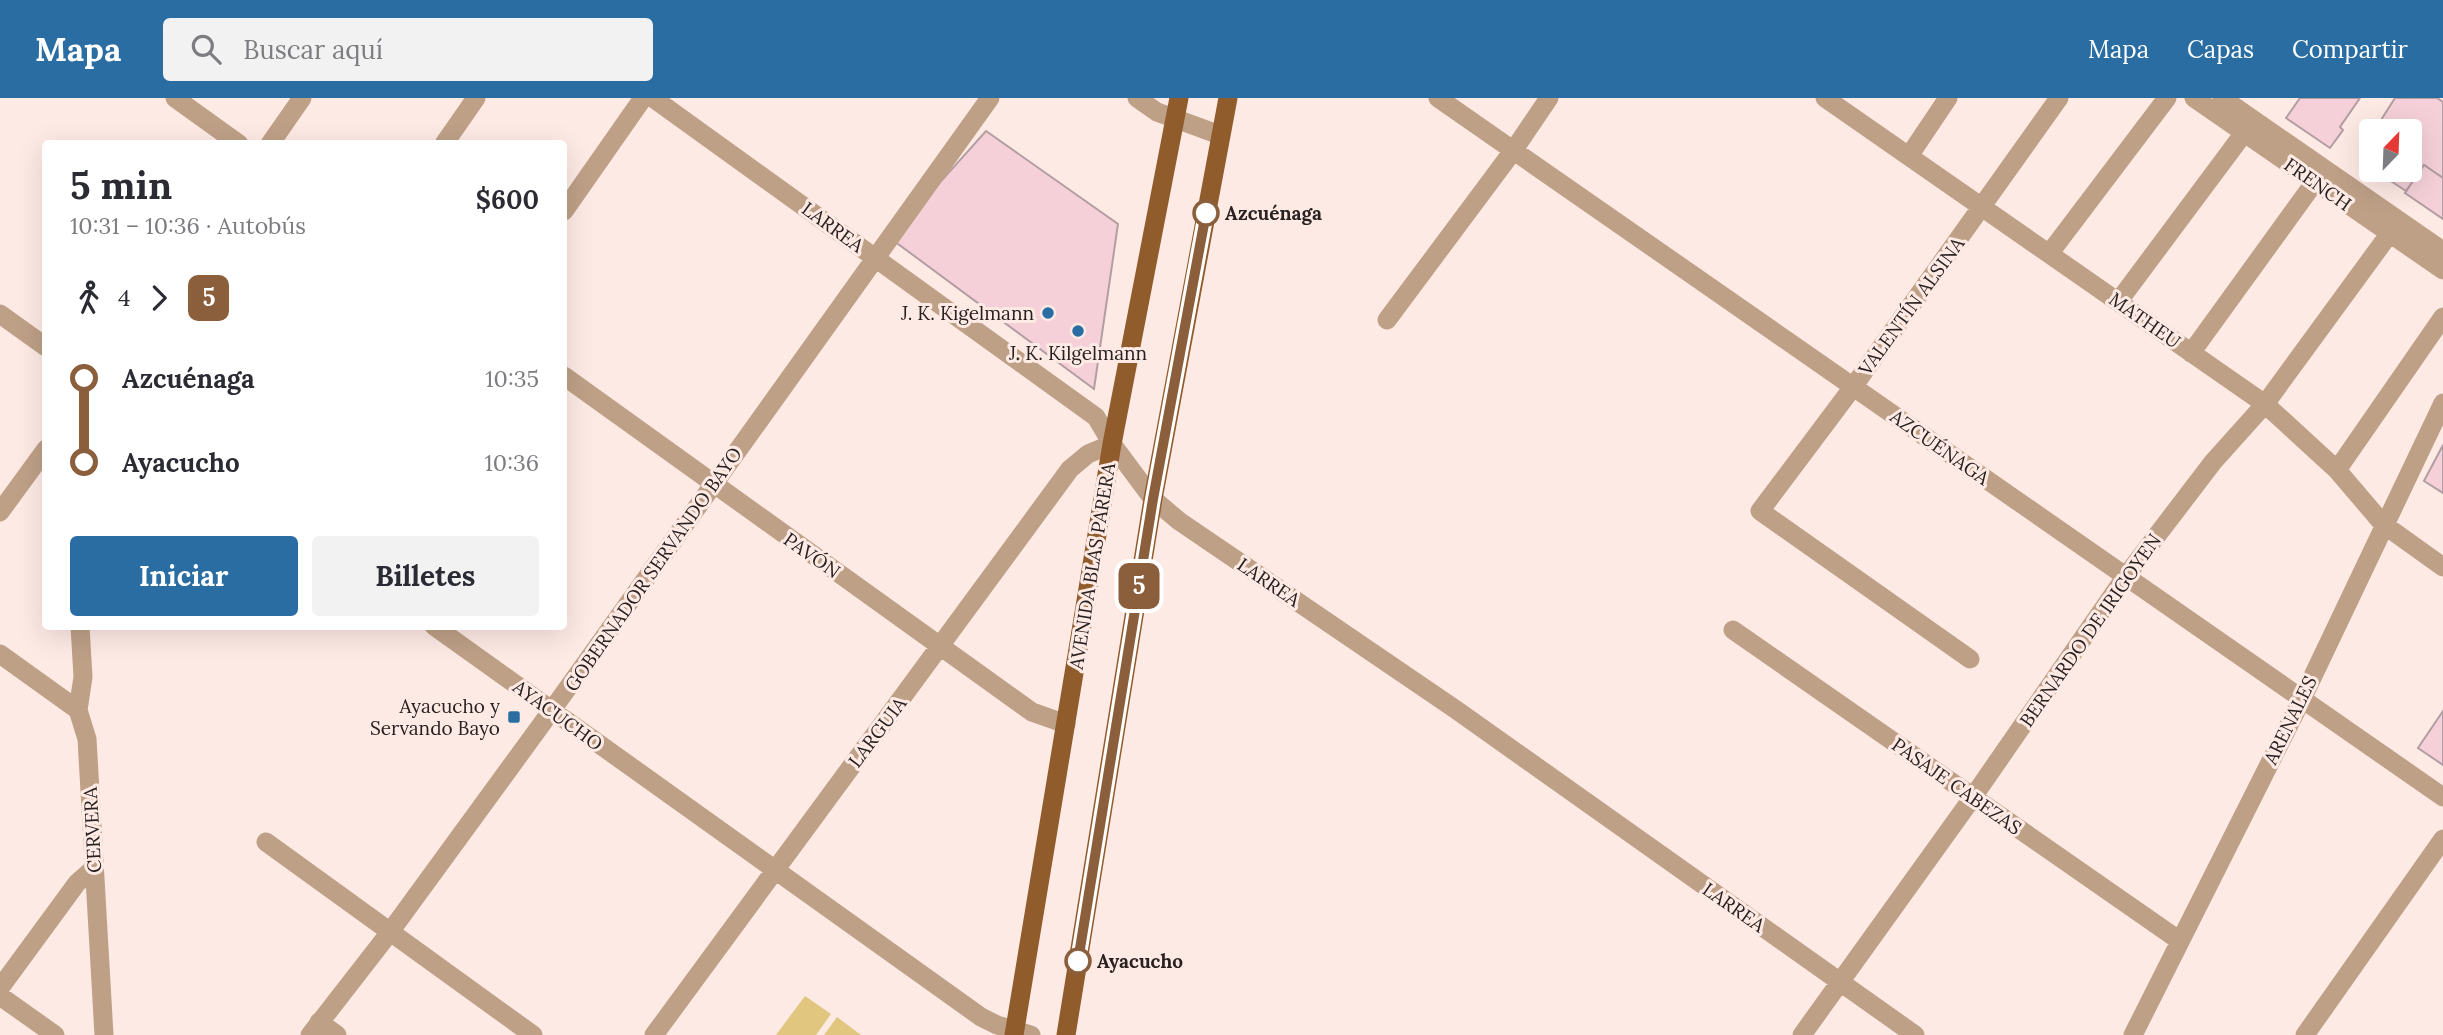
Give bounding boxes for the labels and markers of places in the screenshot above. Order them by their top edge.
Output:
marker: Azcuénaga [1193,200,1219,226]
place label: Azcuénaga [1225,201,1322,225]
place label: J. K. Kigelmann [900,301,1034,325]
marker: J. K. Kigelmann [1040,305,1056,321]
marker: J. K. Kilgelmann [1070,323,1086,339]
place label: J. K. Kilgelmann [1008,341,1147,365]
place label: Ayacucho y Servando Bayo [370,694,500,740]
marker: Ayacucho y Servando Bayo [506,709,522,725]
marker: Ayacucho [1065,948,1091,974]
place label: Ayacucho [1097,949,1183,973]

